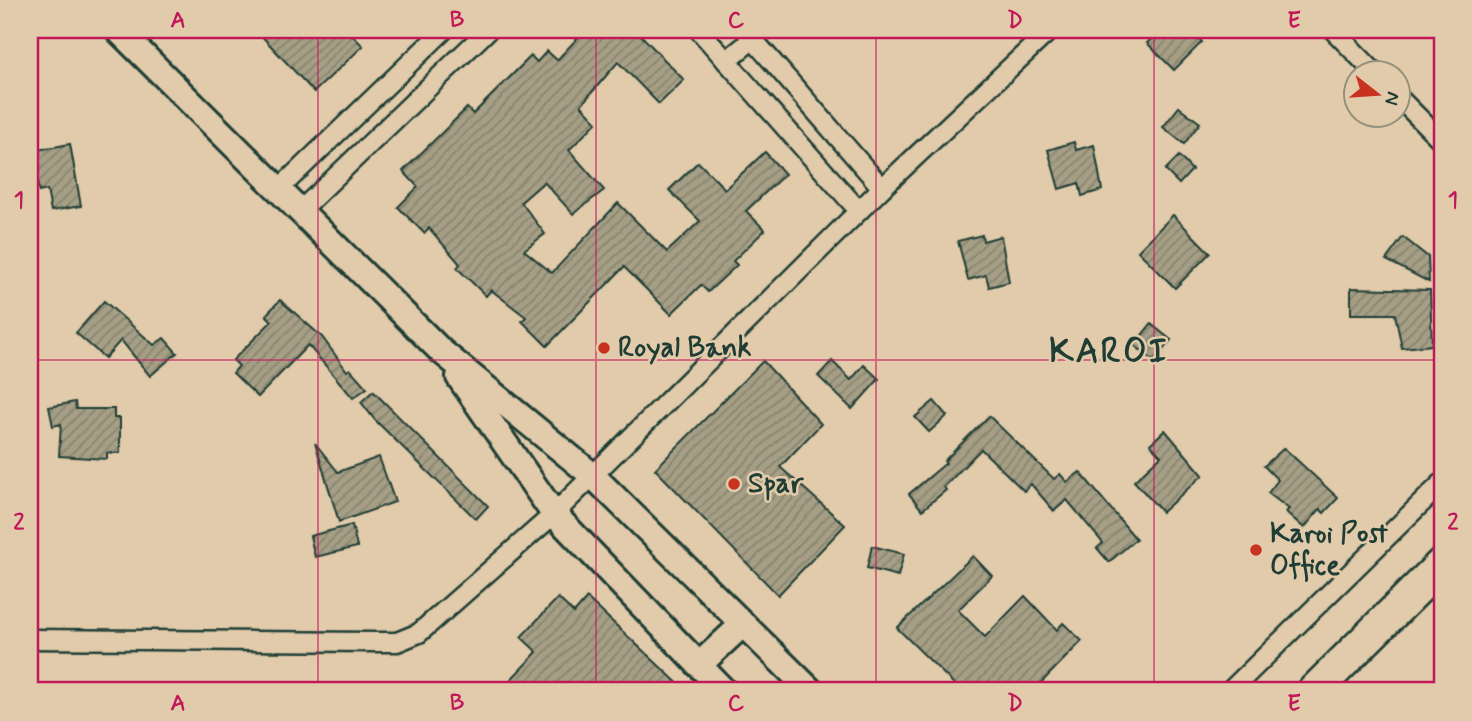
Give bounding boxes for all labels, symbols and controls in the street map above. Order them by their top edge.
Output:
text: A [170,6,186,36]
text: B [450,6,465,36]
text: C [728,6,745,36]
text: D [1007,6,1023,36]
text: E [1287,6,1301,36]
north arrow [1342,60,1412,130]
text: N [1378,89,1406,108]
text: 1 [14,186,24,216]
text: 1 [1448,186,1458,216]
district label: KAROI [1049,329,1169,375]
place label: Royal Bank [618,330,752,367]
marker: Royal Bank [596,340,612,356]
place label: Spar [748,466,804,503]
marker: Spar [726,476,742,492]
text: 2 [13,508,25,538]
text: 2 [1447,508,1459,538]
place label: Karoi Post Office [1270,516,1389,585]
marker: Karoi Post Office [1248,542,1264,558]
text: A [170,689,186,719]
text: B [450,689,465,719]
text: C [728,689,745,719]
text: D [1007,689,1023,719]
text: E [1287,689,1301,719]

